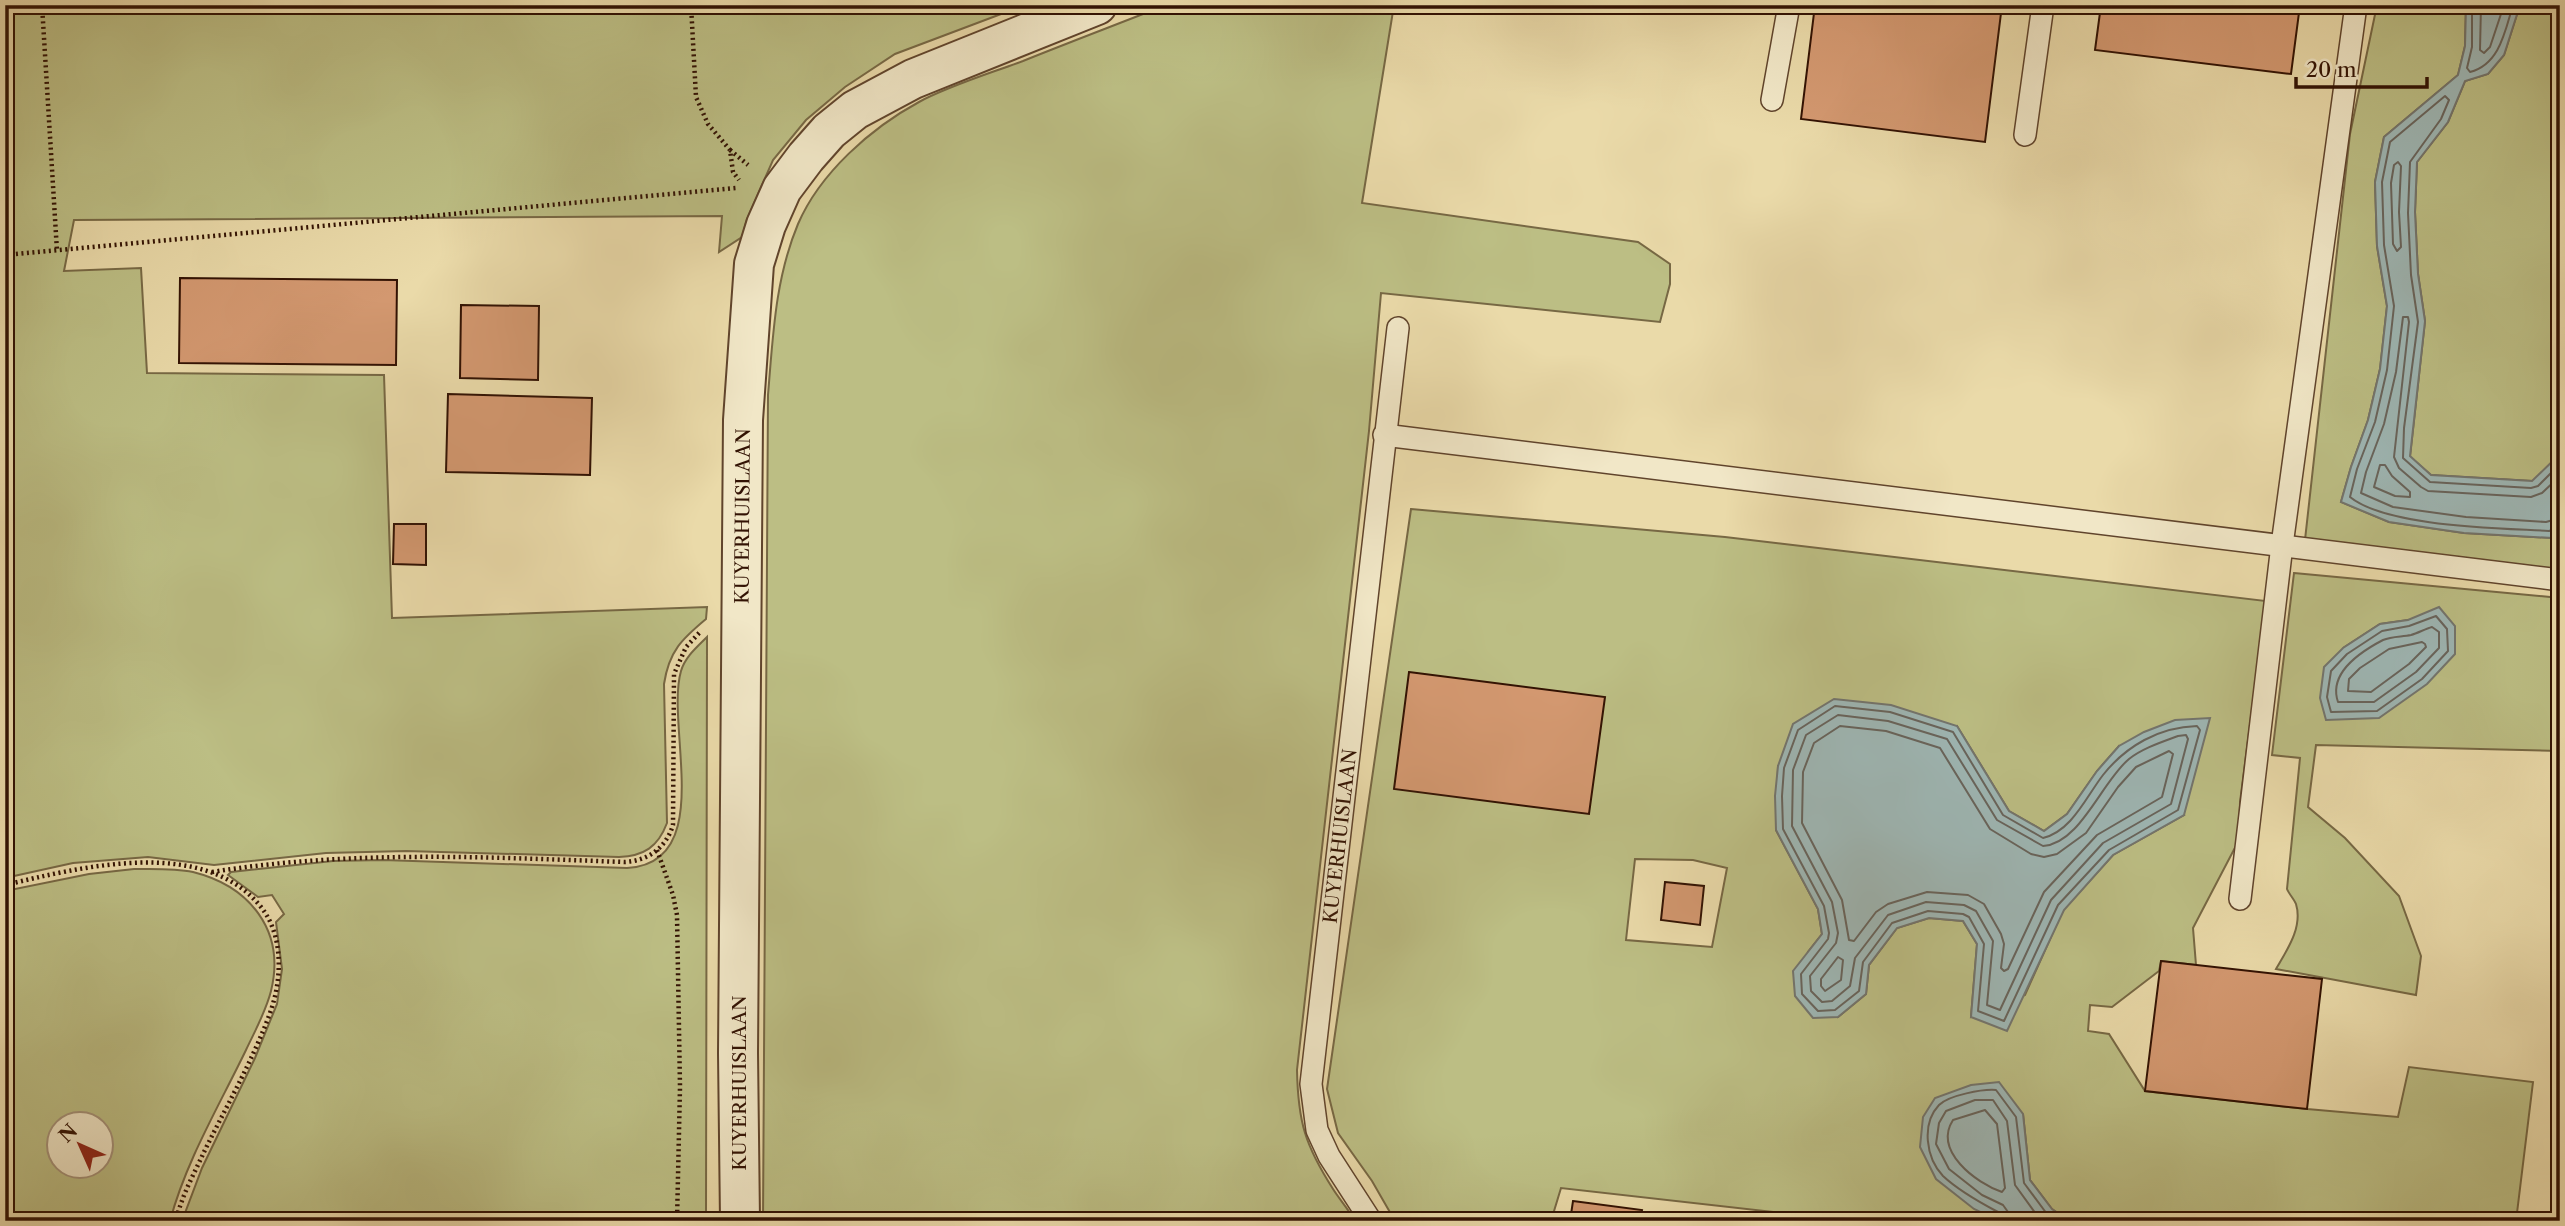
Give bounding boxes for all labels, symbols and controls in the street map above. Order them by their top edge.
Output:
scale bar [2296,46,2427,90]
text: 20 m [2306,57,2357,82]
street label: KUYERHUISLAAN [731,428,755,604]
street label: KUYERHUISLAAN [1319,748,1361,925]
street label: KUYERHUISLAAN [728,995,751,1171]
north arrow [46,1110,116,1180]
text: N [54,1119,82,1147]

